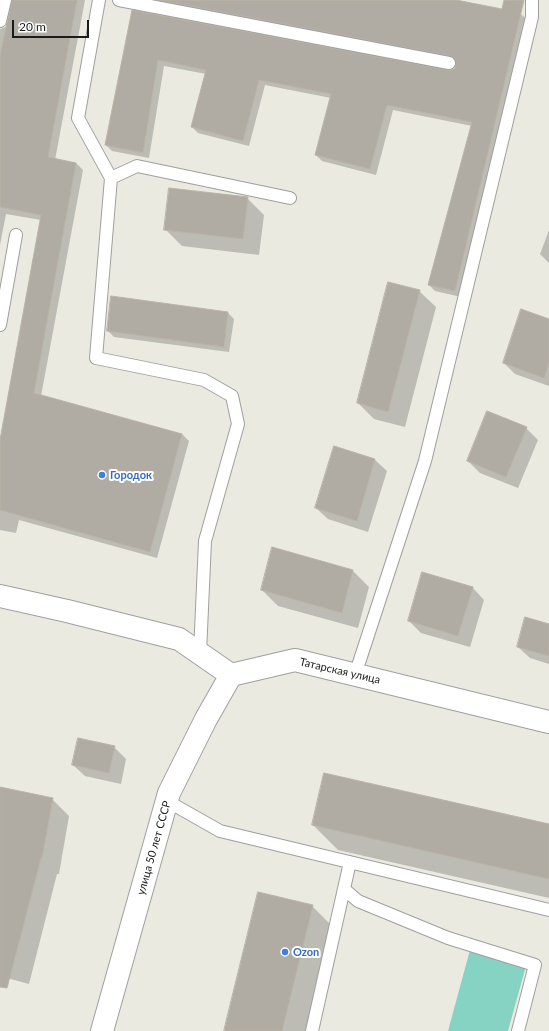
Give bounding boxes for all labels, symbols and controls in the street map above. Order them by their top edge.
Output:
scale bar [14,12,91,38]
text: 20 m [19,19,46,34]
place label: Городок [110,468,152,482]
marker: Городок [97,470,107,480]
street label: Татарская улица [298,655,382,687]
street label: улица 50 лет СССР [134,799,174,897]
place label: Ozon [293,945,319,959]
marker: Ozon [280,947,290,957]

